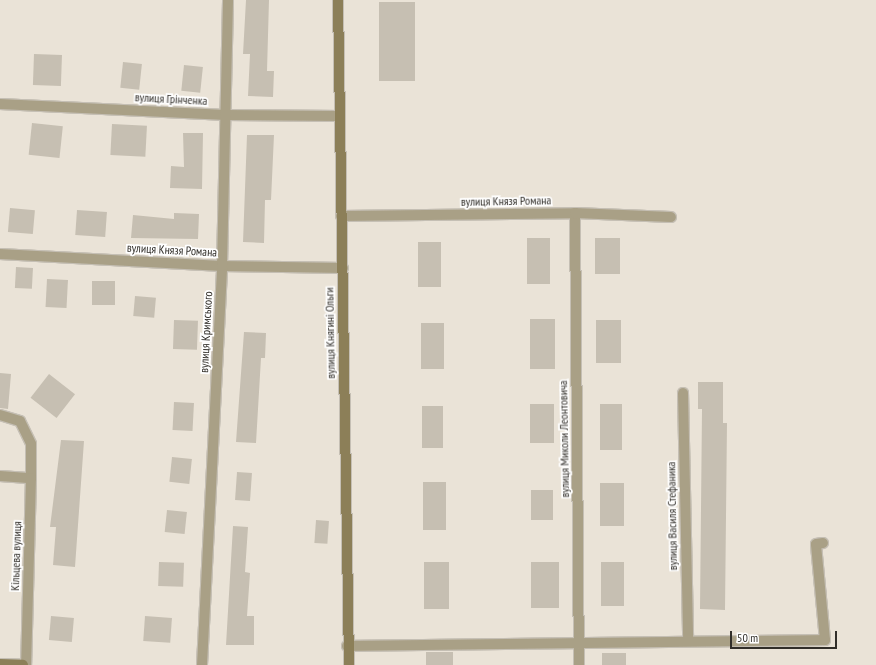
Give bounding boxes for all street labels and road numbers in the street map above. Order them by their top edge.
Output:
street label: вулиця Грінченка [134,90,208,108]
street label: вулиця Князя Романа [461,193,551,209]
street label: вулиця Князя Романа [127,240,217,260]
street label: вулиця Княгині Ольги [322,287,338,379]
street label: вулиця Кримського [197,291,215,373]
street label: вулиця Миколи Леонтовича [556,380,572,498]
street label: вулиця Василя Стефаника [664,462,680,570]
street label: Кільцева вулиця [8,521,24,591]

